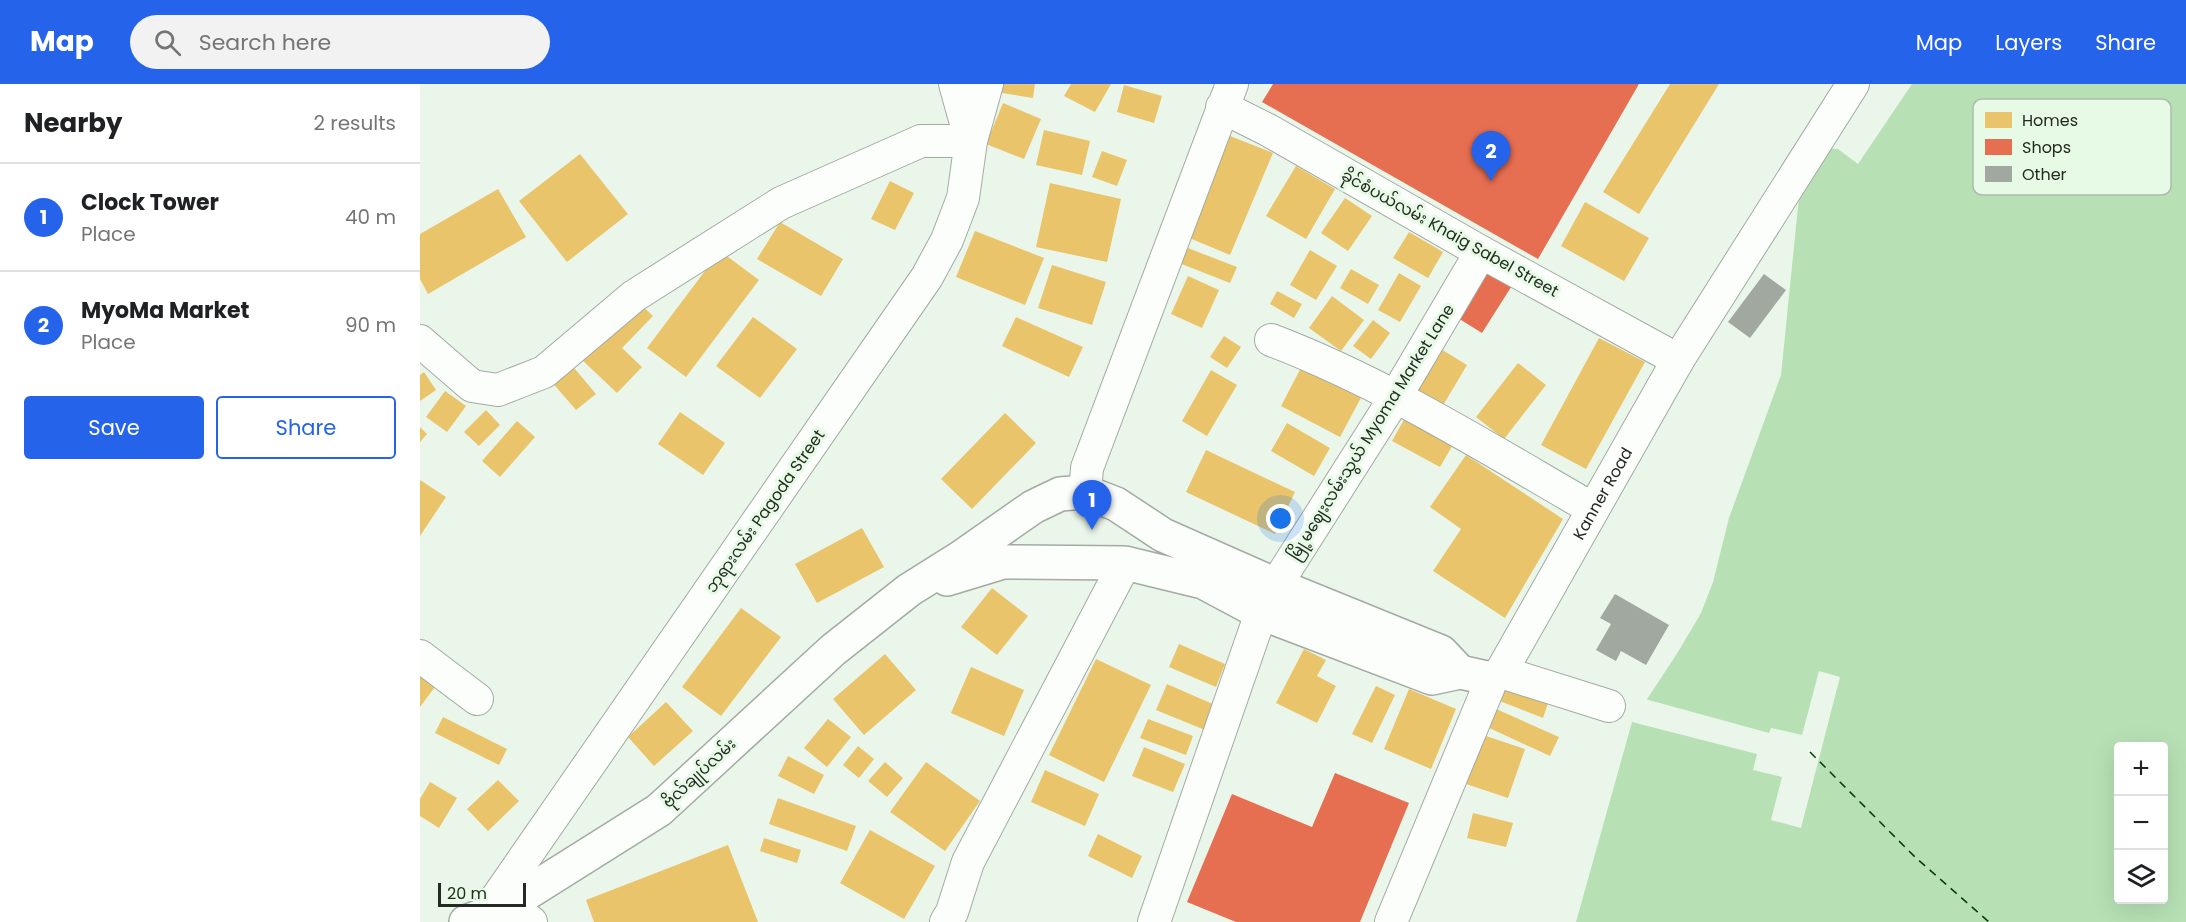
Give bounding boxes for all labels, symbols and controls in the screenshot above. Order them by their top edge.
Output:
search box [130,15,550,69]
text: Map [30,22,94,61]
icon: search [151,26,184,59]
text: Search here [199,27,331,58]
text: Map [1916,28,1962,57]
text: Layers [1995,28,2062,57]
text: Share [2095,28,2156,57]
legend [1973,99,2171,195]
text: Nearby [24,105,122,141]
text: 2 results [313,109,396,137]
text: Homes [2022,109,2078,132]
pin: 2 [1472,132,1510,181]
text: Shops [2022,136,2071,159]
text: Other [2022,163,2067,186]
street label: ခိုင်စံပယ်လမ်း Khaig Sabel Street [1336,164,1563,305]
text: Clock Tower [81,187,219,218]
text: 1 [40,203,47,231]
text: 40 m [345,203,396,231]
text: Place [81,220,136,248]
text: MyoMa Market [81,295,250,326]
street label: မြို့မဈေးလမ်းသွယ် Myoma Market Lane [1282,299,1461,566]
text: 2 [38,311,49,339]
text: 90 m [345,311,396,339]
text: Place [81,328,136,356]
button: Save [24,396,204,459]
button: Share [216,396,396,459]
street label: ဘုရားလမ်း Pagoda Street [700,425,833,599]
street label: Kanner Road [1567,443,1638,544]
pin: 1 [1072,480,1112,530]
your location [1266,504,1295,533]
street label: ဗိုလ်ချုပ်လမ်း [657,733,743,815]
map controls [2114,742,2168,904]
button: + [2114,742,2168,796]
button: − [2114,796,2168,850]
button: layers [2114,850,2168,904]
scale bar [438,880,526,908]
text: 20 m [447,882,487,905]

